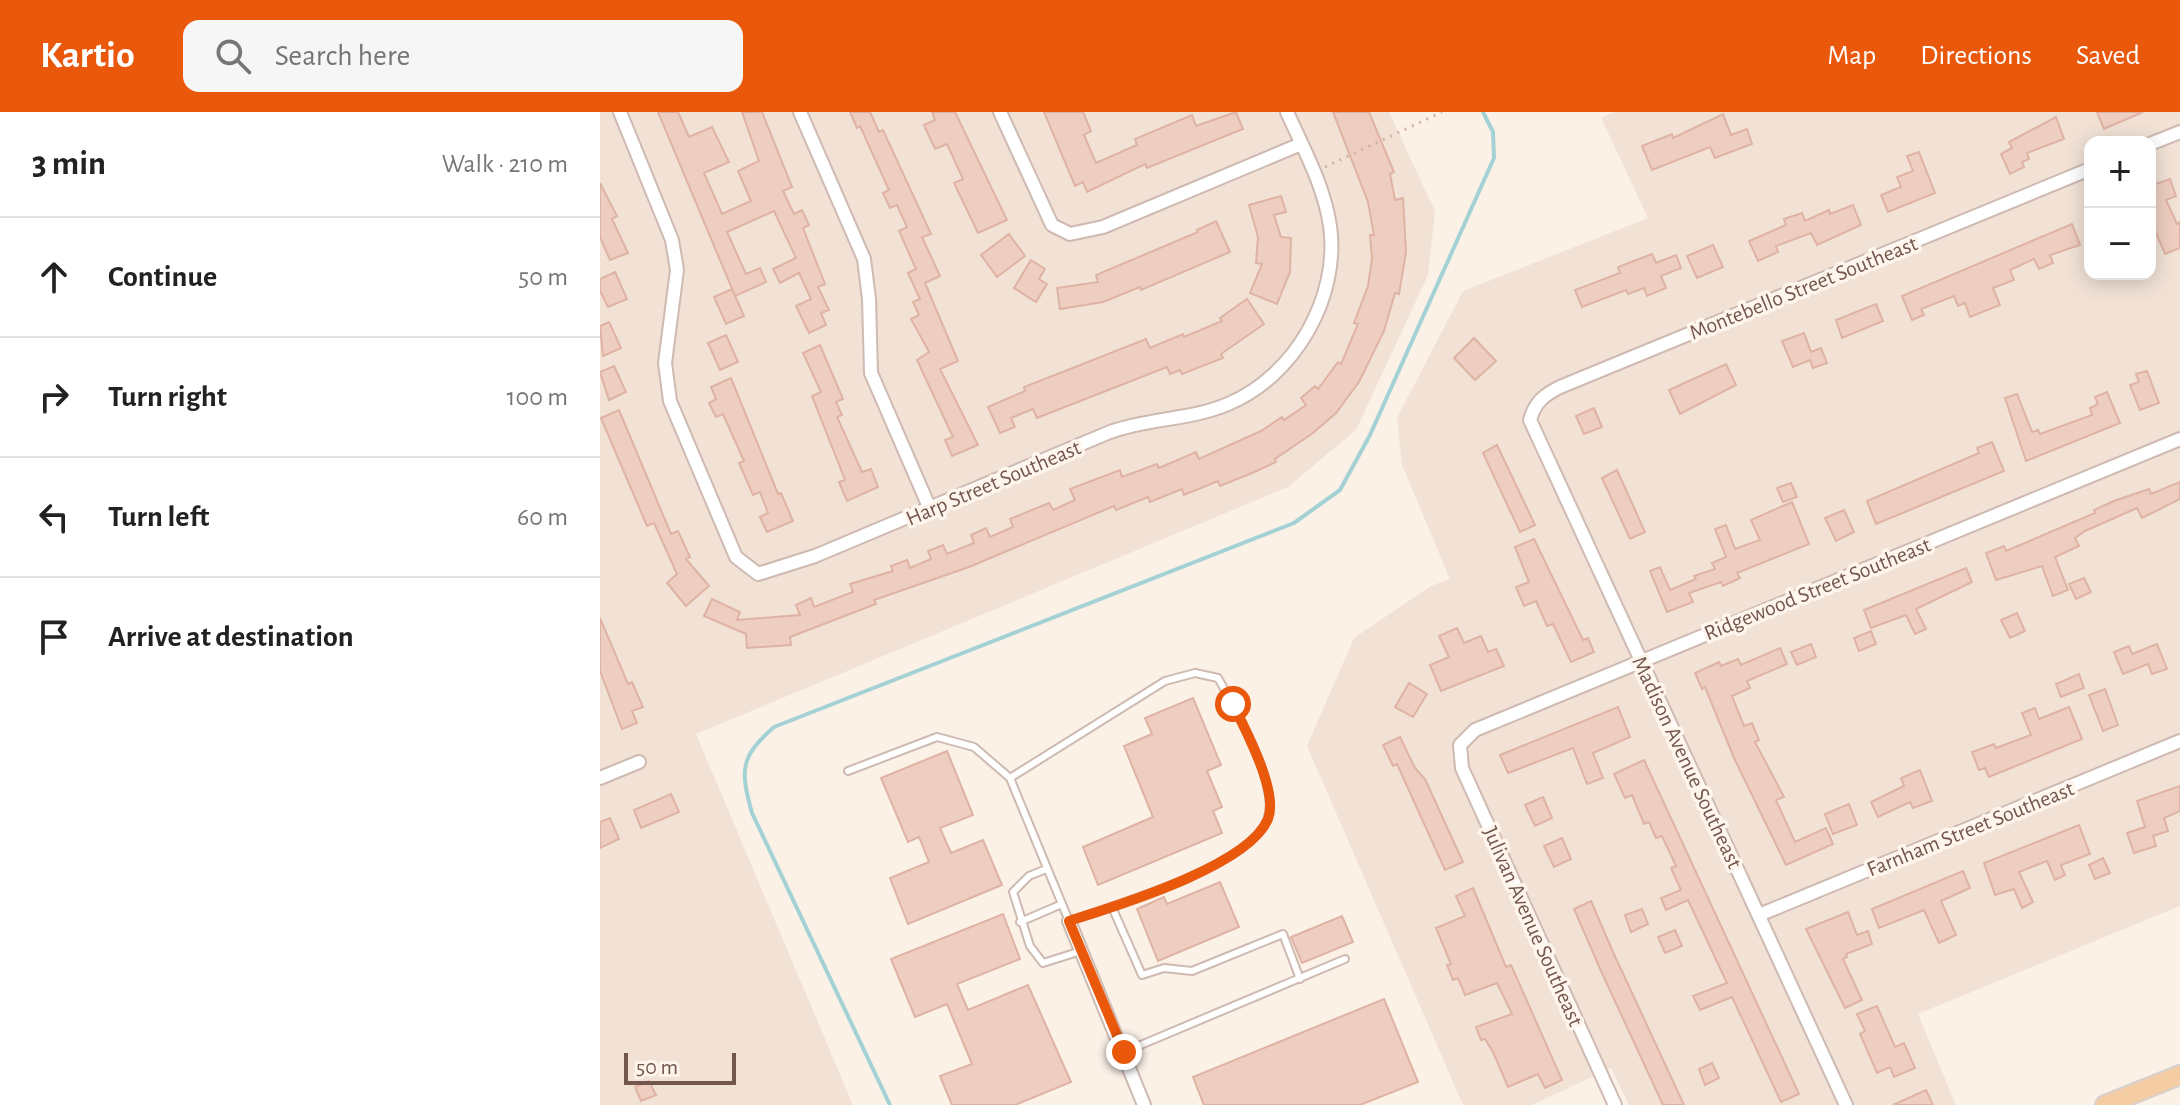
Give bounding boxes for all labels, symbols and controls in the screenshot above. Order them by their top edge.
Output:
search box [183,20,743,92]
icon: search [211,34,255,78]
text: Kartio [40,37,135,75]
text: Search here [275,41,410,71]
text: Map [1827,42,1876,70]
text: Directions [1920,42,2032,70]
text: Saved [2076,42,2140,70]
map controls [2084,136,2156,280]
button: + [2084,136,2156,208]
text: 3 min [32,147,106,181]
text: Walk · 210 m [442,151,568,177]
button: − [2084,208,2156,280]
street label: Montebello Street Southeast [1686,232,1921,344]
icon: ahead [32,255,76,299]
text: Continue [108,262,217,292]
text: 50 m [518,264,568,290]
icon: right [32,375,76,419]
text: Turn right [108,382,227,412]
text: 100 m [507,384,568,410]
street label: Harp Street Southeast [903,436,1084,530]
icon: left [32,495,76,539]
text: Turn left [108,502,209,532]
text: 60 m [517,504,568,530]
street label: Ridgewood Street Southeast [1701,533,1934,645]
icon: arrive [32,615,76,659]
text: Arrive at destination [108,622,354,652]
street label: Madison Avenue Southeast [1628,653,1746,872]
route start [1215,686,1251,722]
street label: Farnham Street Southeast [1864,777,2077,881]
street label: Julivan Avenue Southeast [1479,823,1587,1030]
route end [1106,1034,1142,1070]
scale bar [624,1049,736,1085]
text: 50 m [636,1056,678,1078]

